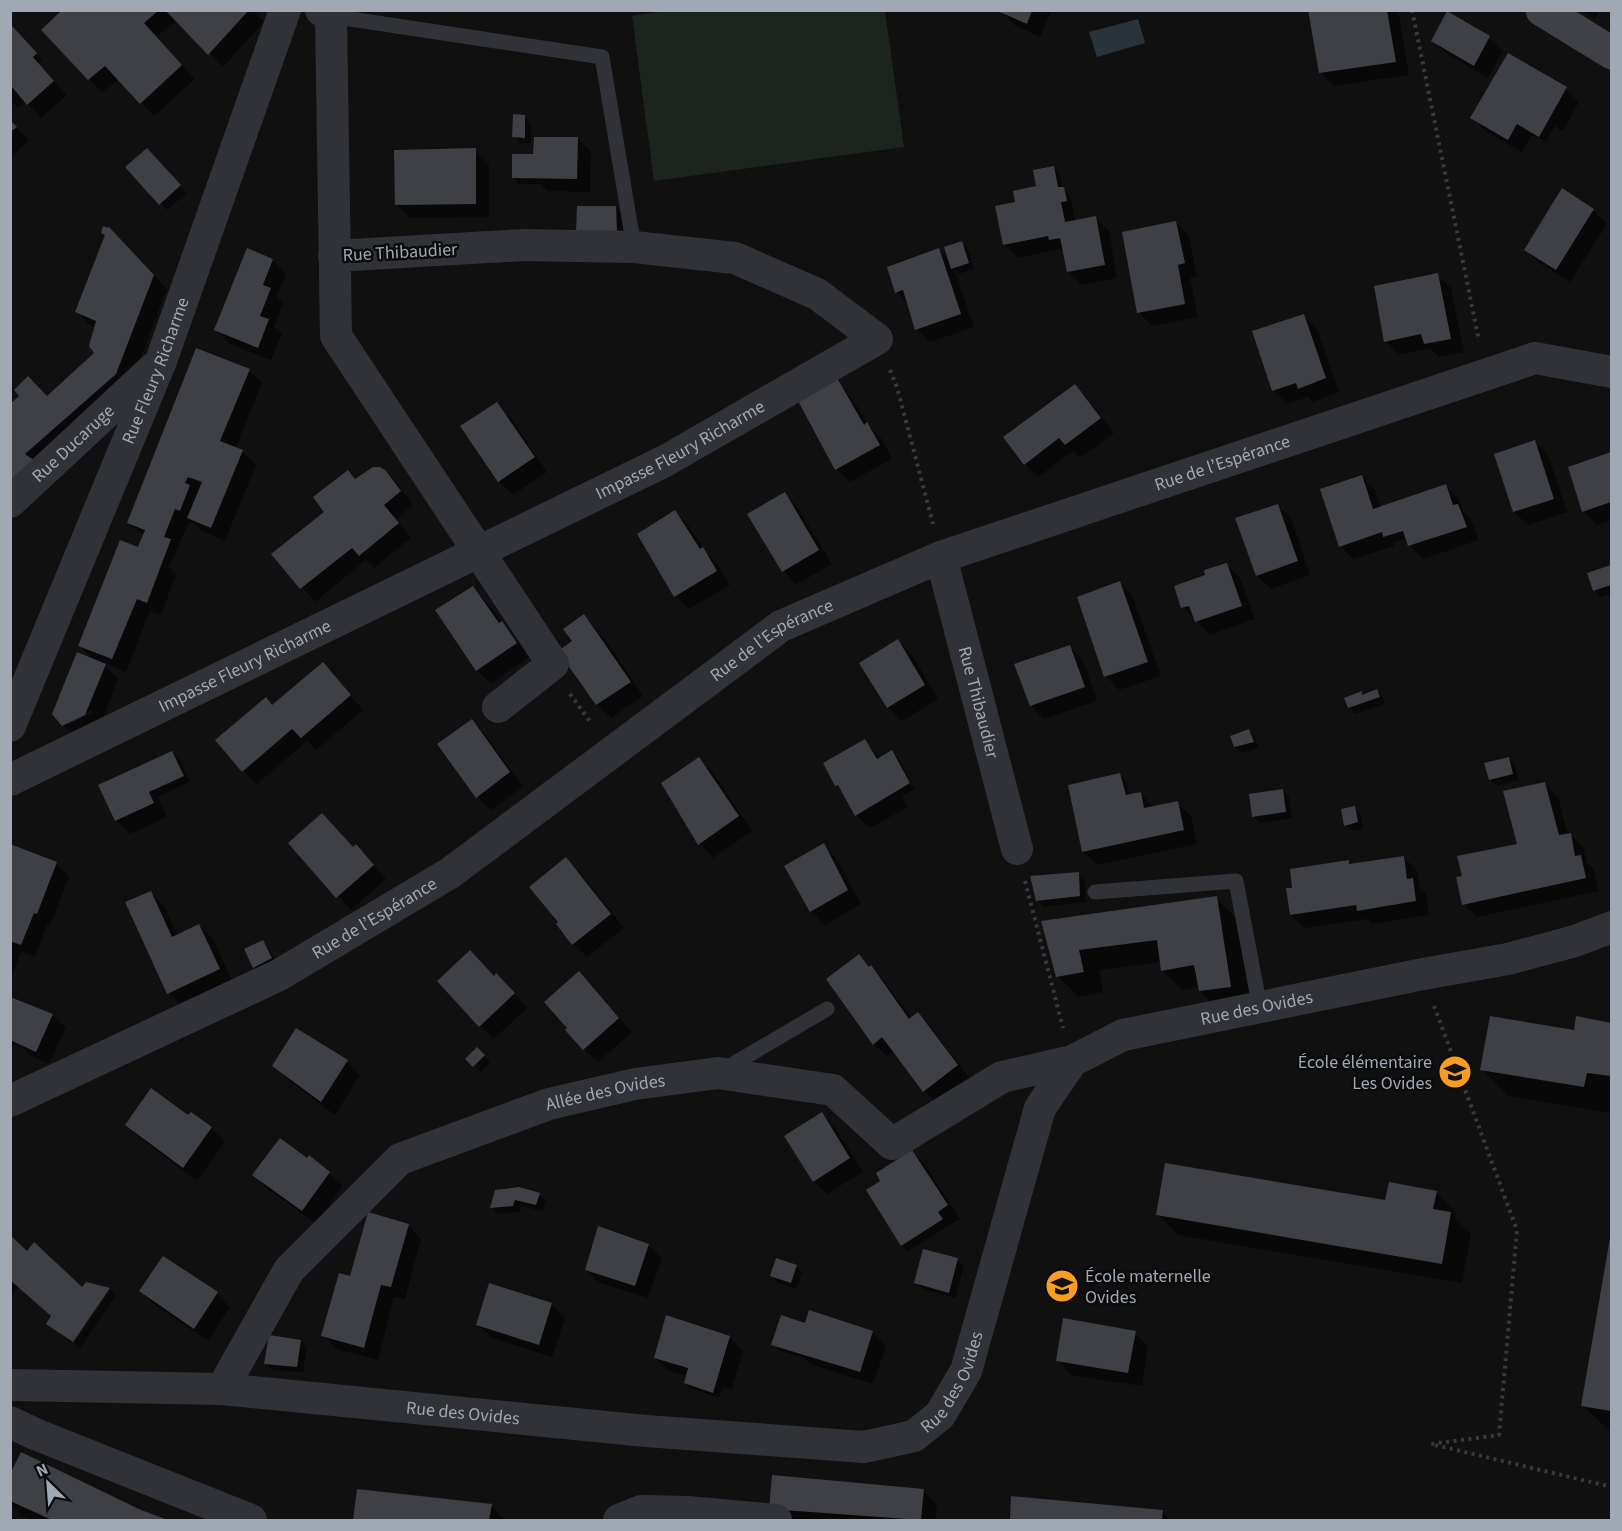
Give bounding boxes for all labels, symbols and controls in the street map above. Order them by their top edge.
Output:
street label: Rue Thibaudier [342,237,459,268]
street label: Rue Fleury Richarme [116,294,196,448]
street label: Impasse Fleury Richarme [591,394,769,506]
street label: Rue Ducaruge [27,399,120,488]
street label: Rue de l’Espérance [1151,429,1294,498]
street label: Rue de l’Espérance [705,593,837,688]
street label: Impasse Fleury Richarme [154,614,335,719]
street label: Rue Thibaudier [952,644,1005,762]
street label: Rue de l’Espérance [307,872,442,966]
street label: Rue des Ovides [1198,985,1315,1032]
place label: École élémentaire Les Ovides [1298,1050,1432,1096]
school or university icon: École élémentaire Les Ovides [1437,1054,1473,1090]
street label: Allée des Ovides [543,1068,667,1117]
place label: École maternelle Ovides [1085,1264,1211,1310]
school or university icon: École maternelle Ovides [1044,1268,1080,1304]
street label: Rue des Ovides [915,1329,989,1439]
street label: Rue des Ovides [405,1395,521,1431]
north arrow [18,1453,78,1513]
text: N [33,1458,52,1483]

